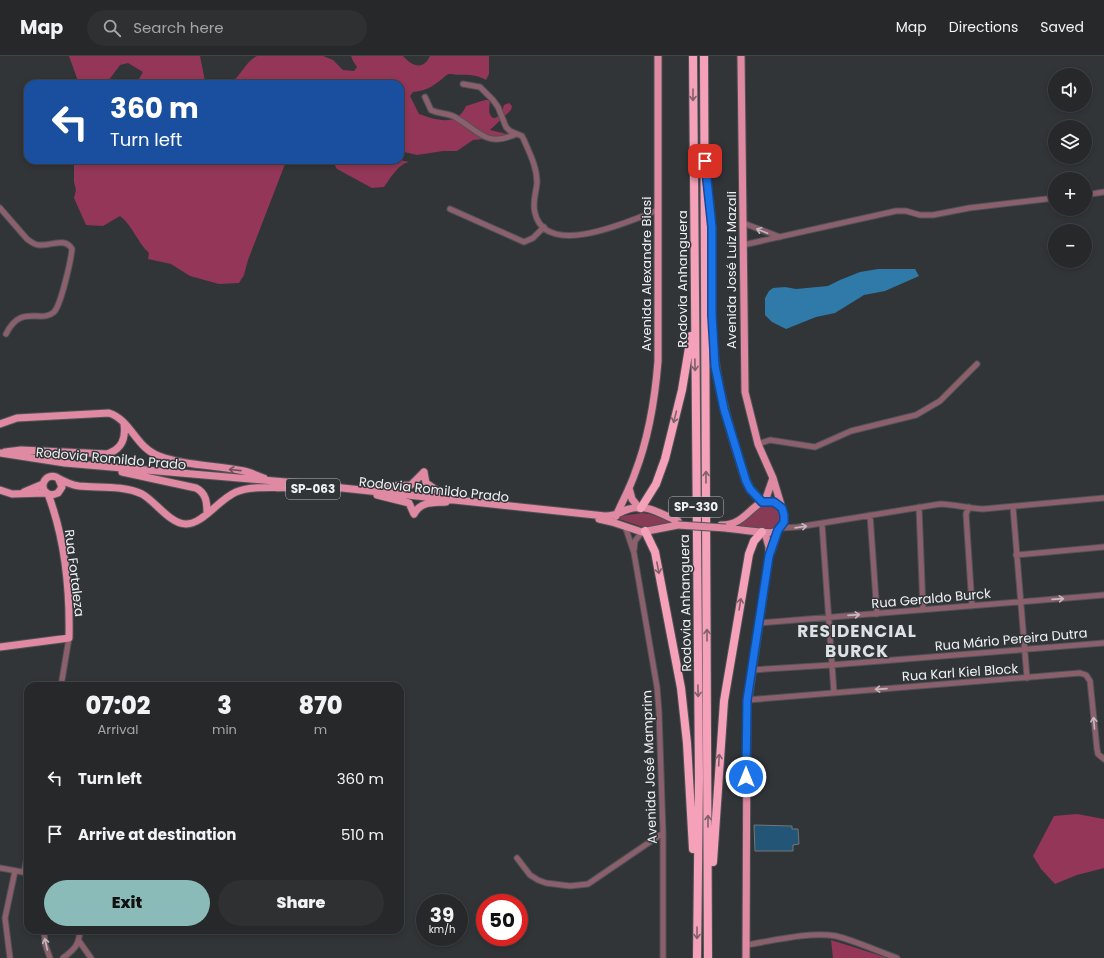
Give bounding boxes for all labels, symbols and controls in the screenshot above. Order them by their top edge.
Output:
search box [87,10,367,46]
text: Map [20,14,63,41]
icon: search [101,17,123,39]
text: Search here [133,17,224,38]
text: Map [896,17,927,37]
text: Directions [949,17,1018,37]
text: Saved [1040,17,1084,37]
map controls [1048,68,1092,268]
button: sound [1048,68,1092,112]
one-way arrow [689,88,697,101]
text: 360 m [110,89,199,128]
icon: left [44,96,96,148]
button: layers [1048,120,1092,164]
text: Turn left [110,127,182,152]
pin [688,144,722,178]
icon: arrive [694,150,716,172]
button: + [1048,172,1092,216]
street label: Avenida José Luiz Mazali [722,191,741,349]
street label: Avenida Alexandre Biasi [637,196,656,352]
street label: Rodovia Anhanguera [673,210,692,348]
button: − [1048,224,1092,268]
one-way arrow [756,226,768,234]
one-way arrow [691,358,699,371]
one-way arrow [671,410,679,423]
street label: Rodovia Romildo Prado [35,442,187,475]
one-way arrow [229,466,242,473]
one-way arrow [702,471,710,484]
street label: Rodovia Romildo Prado [358,472,510,507]
road number: SP-063 [286,479,340,499]
road number: SP-330 [669,497,723,517]
one-way arrow [794,523,807,531]
street label: Rua Fortaleza [60,528,89,618]
street label: Rodovia Anhanguera [675,534,696,672]
one-way arrow [654,561,662,574]
street label: Rua Geraldo Burck [871,584,992,613]
one-way arrow [1051,595,1064,602]
one-way arrow [736,598,744,611]
one-way arrow [847,612,860,619]
district label: RESIDENCIAL BURCK [797,619,917,663]
street label: Rua Mário Pereira Dutra [934,623,1088,656]
one-way arrow [703,629,711,642]
street label: Rua Karl Kiel Block [901,659,1019,686]
one-way arrow [694,684,702,697]
one-way arrow [875,686,888,693]
text: 07:02 [86,689,151,722]
text: 3 [217,689,232,722]
text: 870 [298,689,342,722]
street label: Avenida José Mamprim [637,690,662,844]
one-way arrow [1091,717,1098,730]
text: Arrival [98,720,138,739]
text: min [212,720,237,739]
text: m [314,720,327,739]
one-way arrow [716,754,723,767]
position arrow [725,756,767,798]
icon: left [44,767,66,789]
text: Turn left [78,768,142,789]
text: 360 m [337,768,384,789]
one-way arrow [704,815,712,828]
icon: arrive [44,823,66,845]
text: Arrive at destination [78,824,236,845]
text: 510 m [341,824,384,845]
button: Exit [44,880,210,926]
button: Share [218,880,384,926]
speed limit sign: 50 [476,894,528,946]
text: 39 [430,901,454,929]
text: km/h [429,922,455,937]
one-way arrow [693,926,701,939]
one-way arrow [42,938,50,951]

